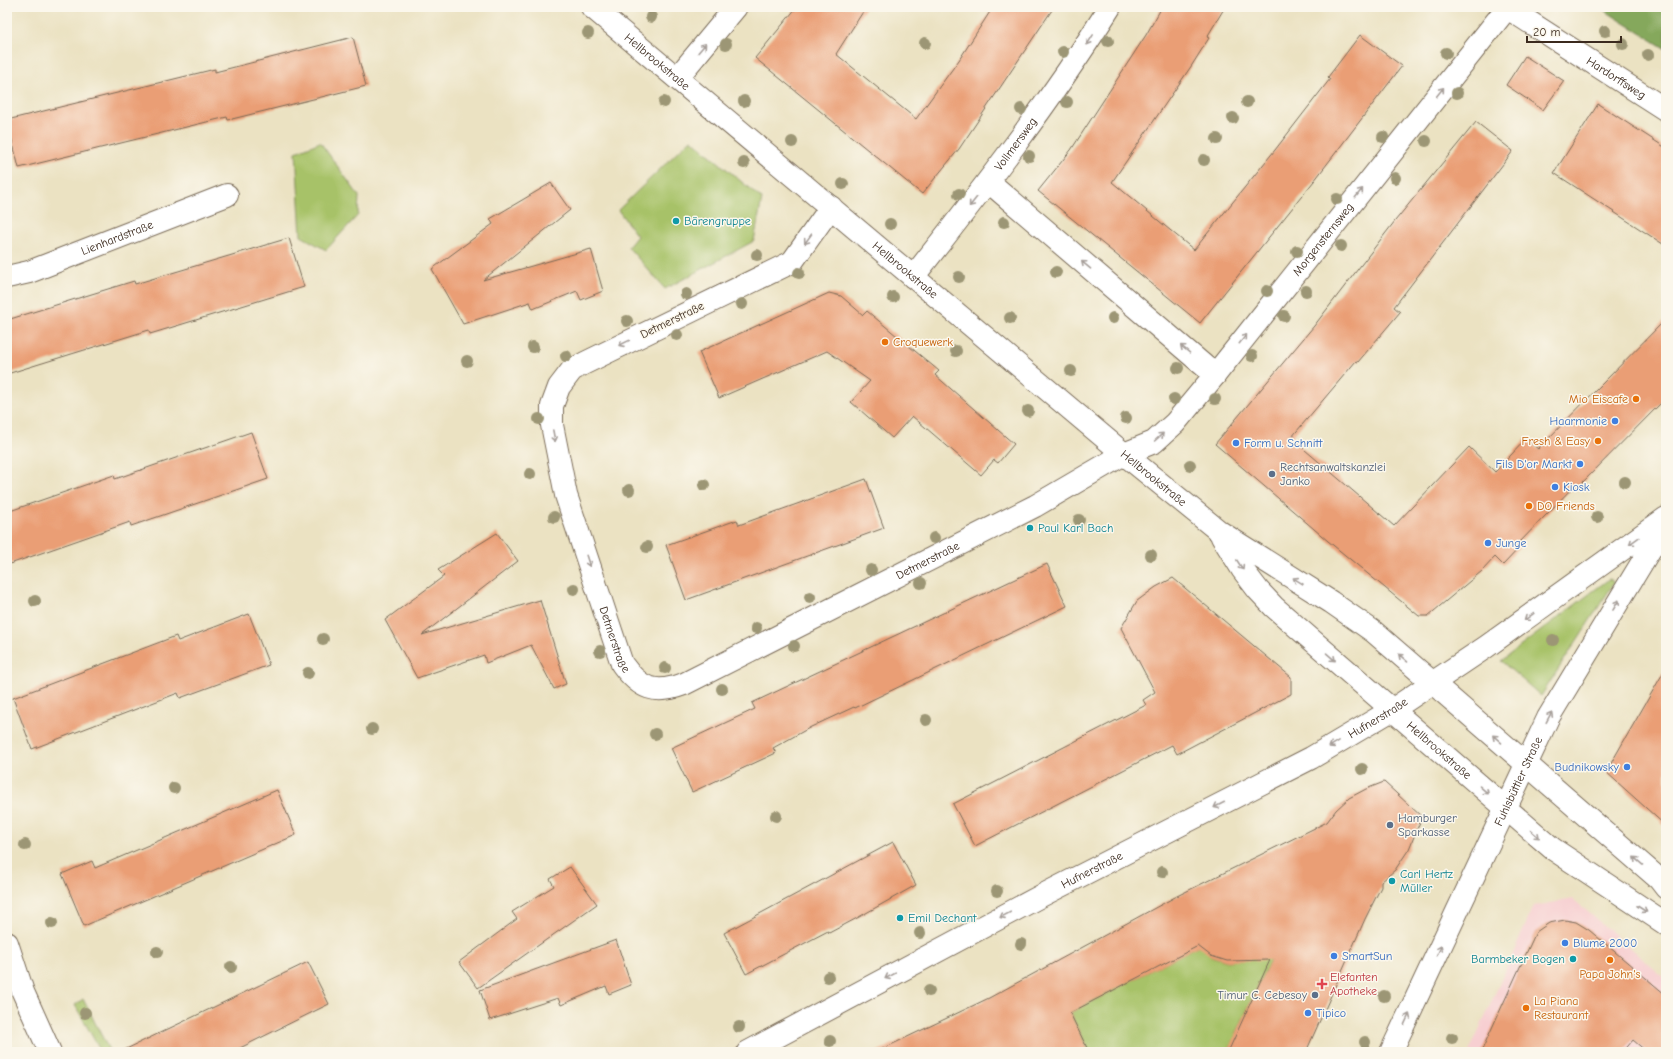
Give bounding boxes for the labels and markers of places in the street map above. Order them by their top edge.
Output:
place label: Bärengruppe [684,214,751,228]
marker: Bärengruppe [671,216,681,226]
place label: Croquewerk [893,335,953,349]
marker: Croquewerk [880,337,890,347]
place label: Mio Eiscafe [1569,392,1628,406]
marker: Mio Eiscafe [1631,394,1641,404]
place label: Haarmonie [1550,414,1607,428]
marker: Haarmonie [1610,416,1620,426]
place label: Fresh & Easy [1522,434,1591,448]
place label: Form u. Schnitt [1244,436,1323,450]
marker: Fresh & Easy [1593,436,1603,446]
marker: Form u. Schnitt [1231,438,1241,448]
place label: Fils D'or Markt [1495,457,1573,471]
marker: Fils D'or Markt [1575,459,1585,469]
place label: Rechtsanwaltskanzlei Janko [1280,460,1386,488]
marker: Rechtsanwaltskanzlei Janko [1267,469,1277,479]
place label: Kiosk [1563,480,1590,494]
marker: Kiosk [1550,482,1560,492]
place label: DO Friends [1537,499,1595,513]
marker: DO Friends [1524,501,1534,511]
place label: Paul Karl Bach [1038,521,1113,535]
marker: Paul Karl Bach [1025,523,1035,533]
place label: Junge [1496,536,1527,550]
marker: Junge [1483,538,1493,548]
place label: Budnikowsky [1555,760,1620,774]
marker: Budnikowsky [1622,762,1632,772]
place label: Hamburger Sparkasse [1398,811,1457,839]
marker: Hamburger Sparkasse [1385,820,1395,830]
place label: Carl Hertz Müller [1400,867,1454,895]
marker: Carl Hertz Müller [1387,876,1397,886]
place label: Emil Dechant [908,911,977,925]
marker: Emil Dechant [895,913,905,923]
place label: Blume 2000 [1573,936,1637,950]
marker: Blume 2000 [1560,938,1570,948]
place label: SmartSun [1342,949,1392,963]
marker: SmartSun [1329,951,1339,961]
place label: Barmbeker Bogen [1471,952,1565,966]
marker: Barmbeker Bogen [1568,954,1578,964]
marker: Papa John's [1605,955,1615,965]
place label: Papa John's [1579,967,1641,981]
place label: Elefanten Apotheke [1330,970,1378,998]
marker: Elefanten Apotheke [1317,979,1327,989]
place label: Timur C. Cebesoy [1218,988,1308,1002]
marker: Timur C. Cebesoy [1310,990,1320,1000]
place label: La Piana Restaurant [1534,994,1589,1022]
marker: La Piana Restaurant [1521,1003,1531,1013]
place label: Tipico [1316,1006,1346,1020]
marker: Tipico [1303,1008,1313,1018]

